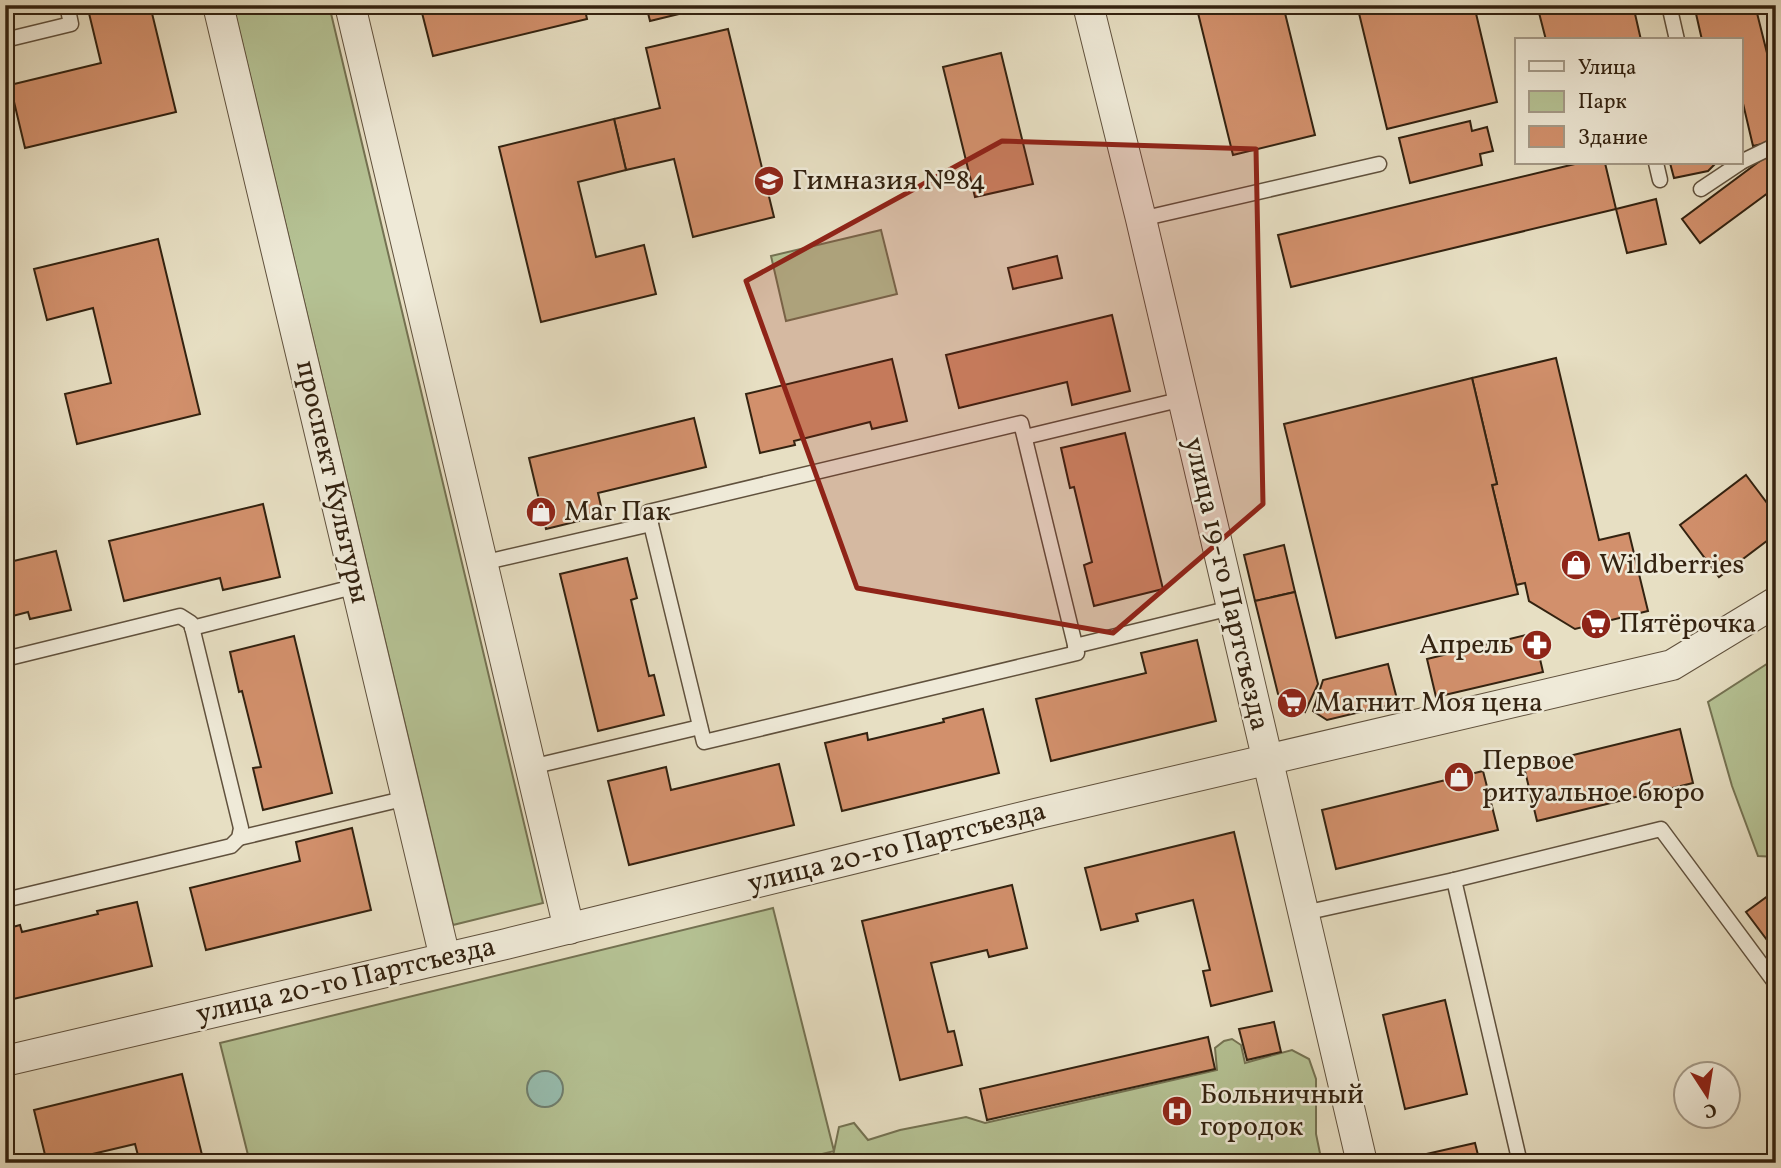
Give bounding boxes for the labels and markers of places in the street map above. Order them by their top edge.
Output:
place label: Гимназия №84 [792,162,986,201]
school or university icon: Гимназия №84 [752,164,786,198]
place label: Маг Пак [564,493,671,532]
shop icon: Маг Пак [524,495,558,529]
place label: Wildberries [1599,546,1745,585]
shop icon: Wildberries [1559,548,1593,582]
place label: Пятёрочка [1619,605,1756,644]
supermarket icon: Пятёрочка [1579,607,1613,641]
place label: Апрель [1419,626,1514,665]
pharmacy icon: Апрель [1520,628,1554,662]
place label: Магнит Моя цена [1315,684,1543,723]
supermarket icon: Магнит Моя цена [1275,686,1309,720]
place label: Первое ритуальное бюро [1482,742,1705,813]
shop icon: Первое ритуальное бюро [1442,760,1476,794]
place label: Больничный городок [1200,1076,1364,1147]
hospital icon: Больничный городок [1160,1094,1194,1128]

